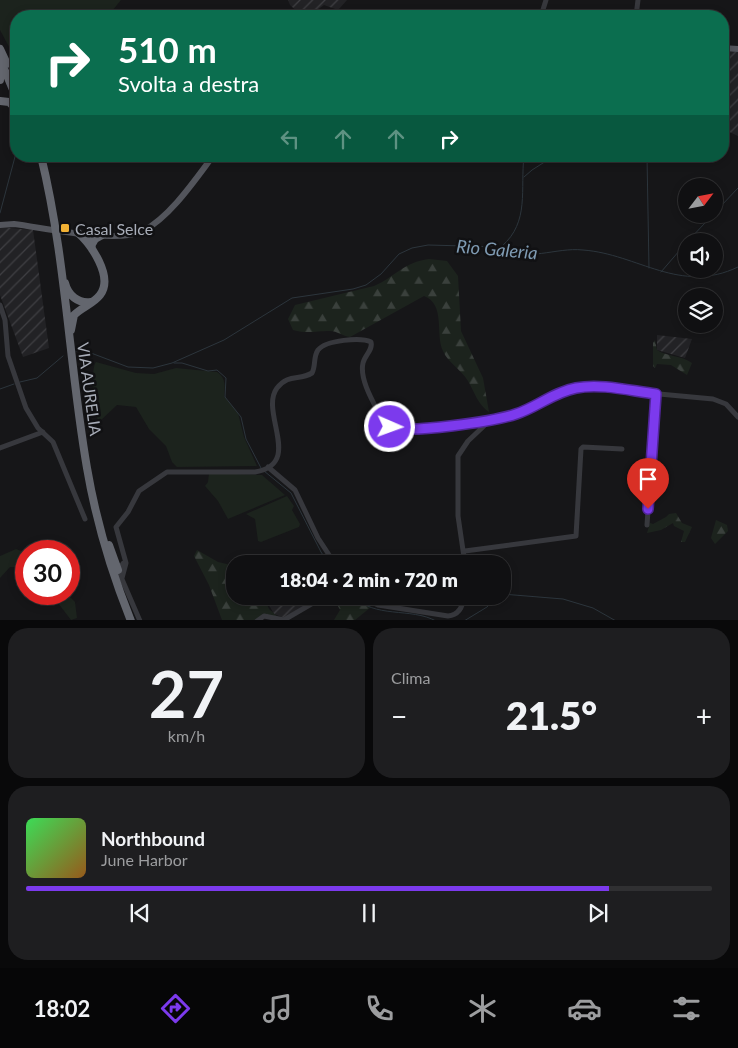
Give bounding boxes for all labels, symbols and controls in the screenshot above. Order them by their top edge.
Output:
text: 510 m [118,28,217,70]
icon: right [35,30,100,95]
text: Svolta a destra [118,70,259,97]
icon: left [276,125,304,153]
icon: ahead [329,125,357,153]
icon: ahead [382,125,410,153]
icon: right [435,125,463,153]
north arrow [678,178,722,222]
map controls [678,178,723,333]
place label: Casal Selce [75,219,153,238]
marker: Casal Selce [59,222,71,234]
button: sound [678,233,723,278]
water label: Rio Galeria [455,234,539,264]
button: layers [678,288,723,333]
street label: VIA AURELIA [74,341,106,437]
position arrow [363,400,415,452]
pin [627,458,669,509]
icon: arrive [634,465,662,493]
speed limit sign: 30 [15,540,80,605]
text: 18:04 · 2 min · 720 m [279,568,458,591]
text: 27 [149,654,224,732]
text: Clima [391,668,430,687]
text: 21.5° [506,692,597,738]
text: − [391,699,407,733]
text: + [696,699,712,733]
text: km/h [168,726,205,745]
text: Northbound [101,827,205,850]
text: June Harbor [101,850,188,869]
icon: previous [126,899,154,927]
icon: pause [355,899,383,927]
icon: next [584,899,612,927]
icon: directions [158,991,193,1026]
icon: music [260,991,295,1026]
icon: phone [362,991,397,1026]
icon: climate [465,991,500,1026]
icon: car [567,991,602,1026]
icon: filters [669,991,704,1026]
text: 18:02 [34,995,90,1022]

